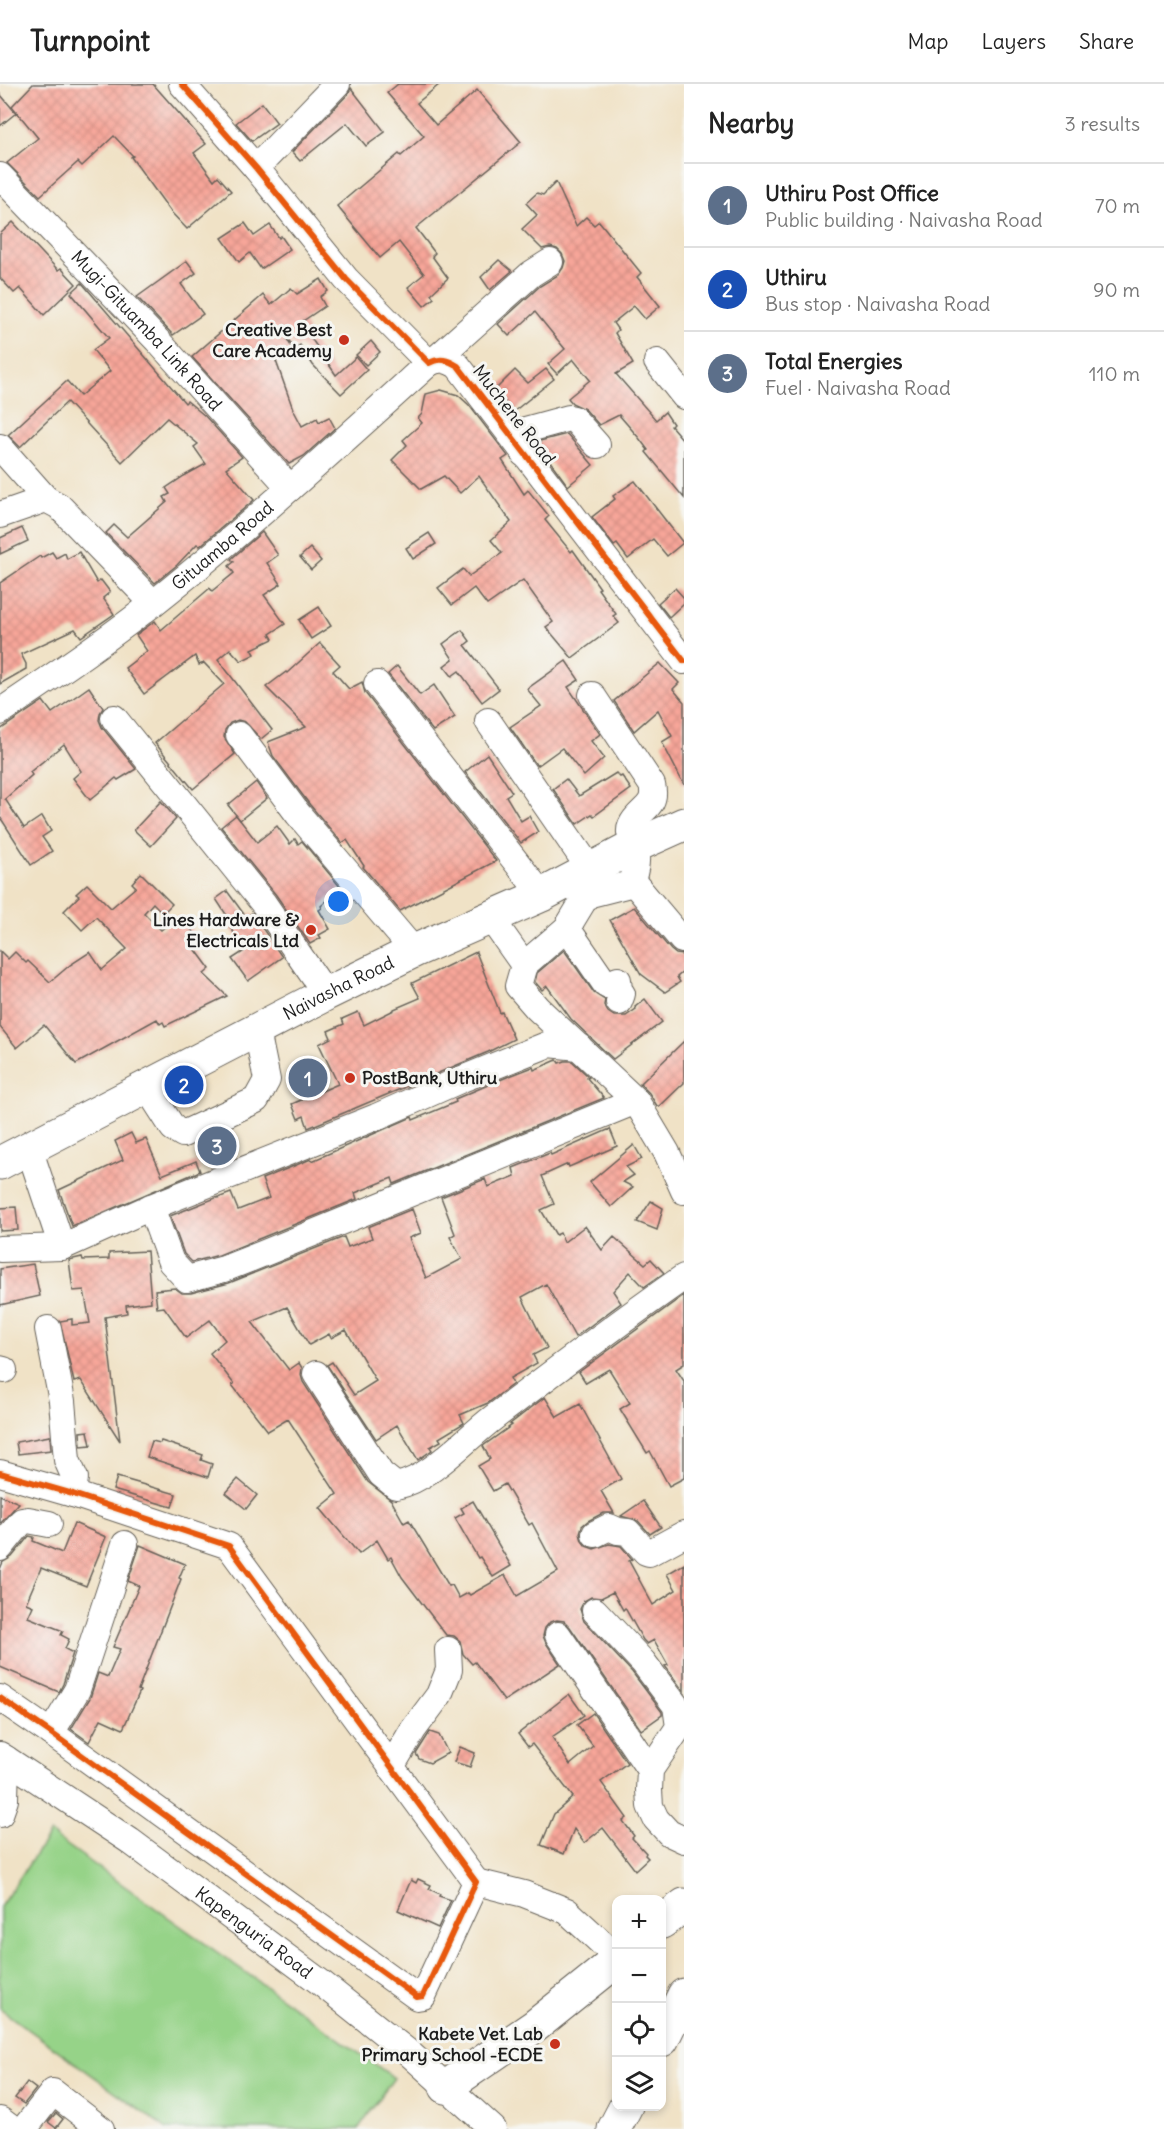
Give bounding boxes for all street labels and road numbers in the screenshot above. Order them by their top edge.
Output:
street label: Mugi-Gituamba Link Road [66,245,227,416]
street label: Muchene Road [468,360,561,470]
street label: Gituamba Road [167,496,278,595]
street label: Naivasha Road [279,950,398,1025]
street label: Kapenguria Road [191,1881,318,1984]

